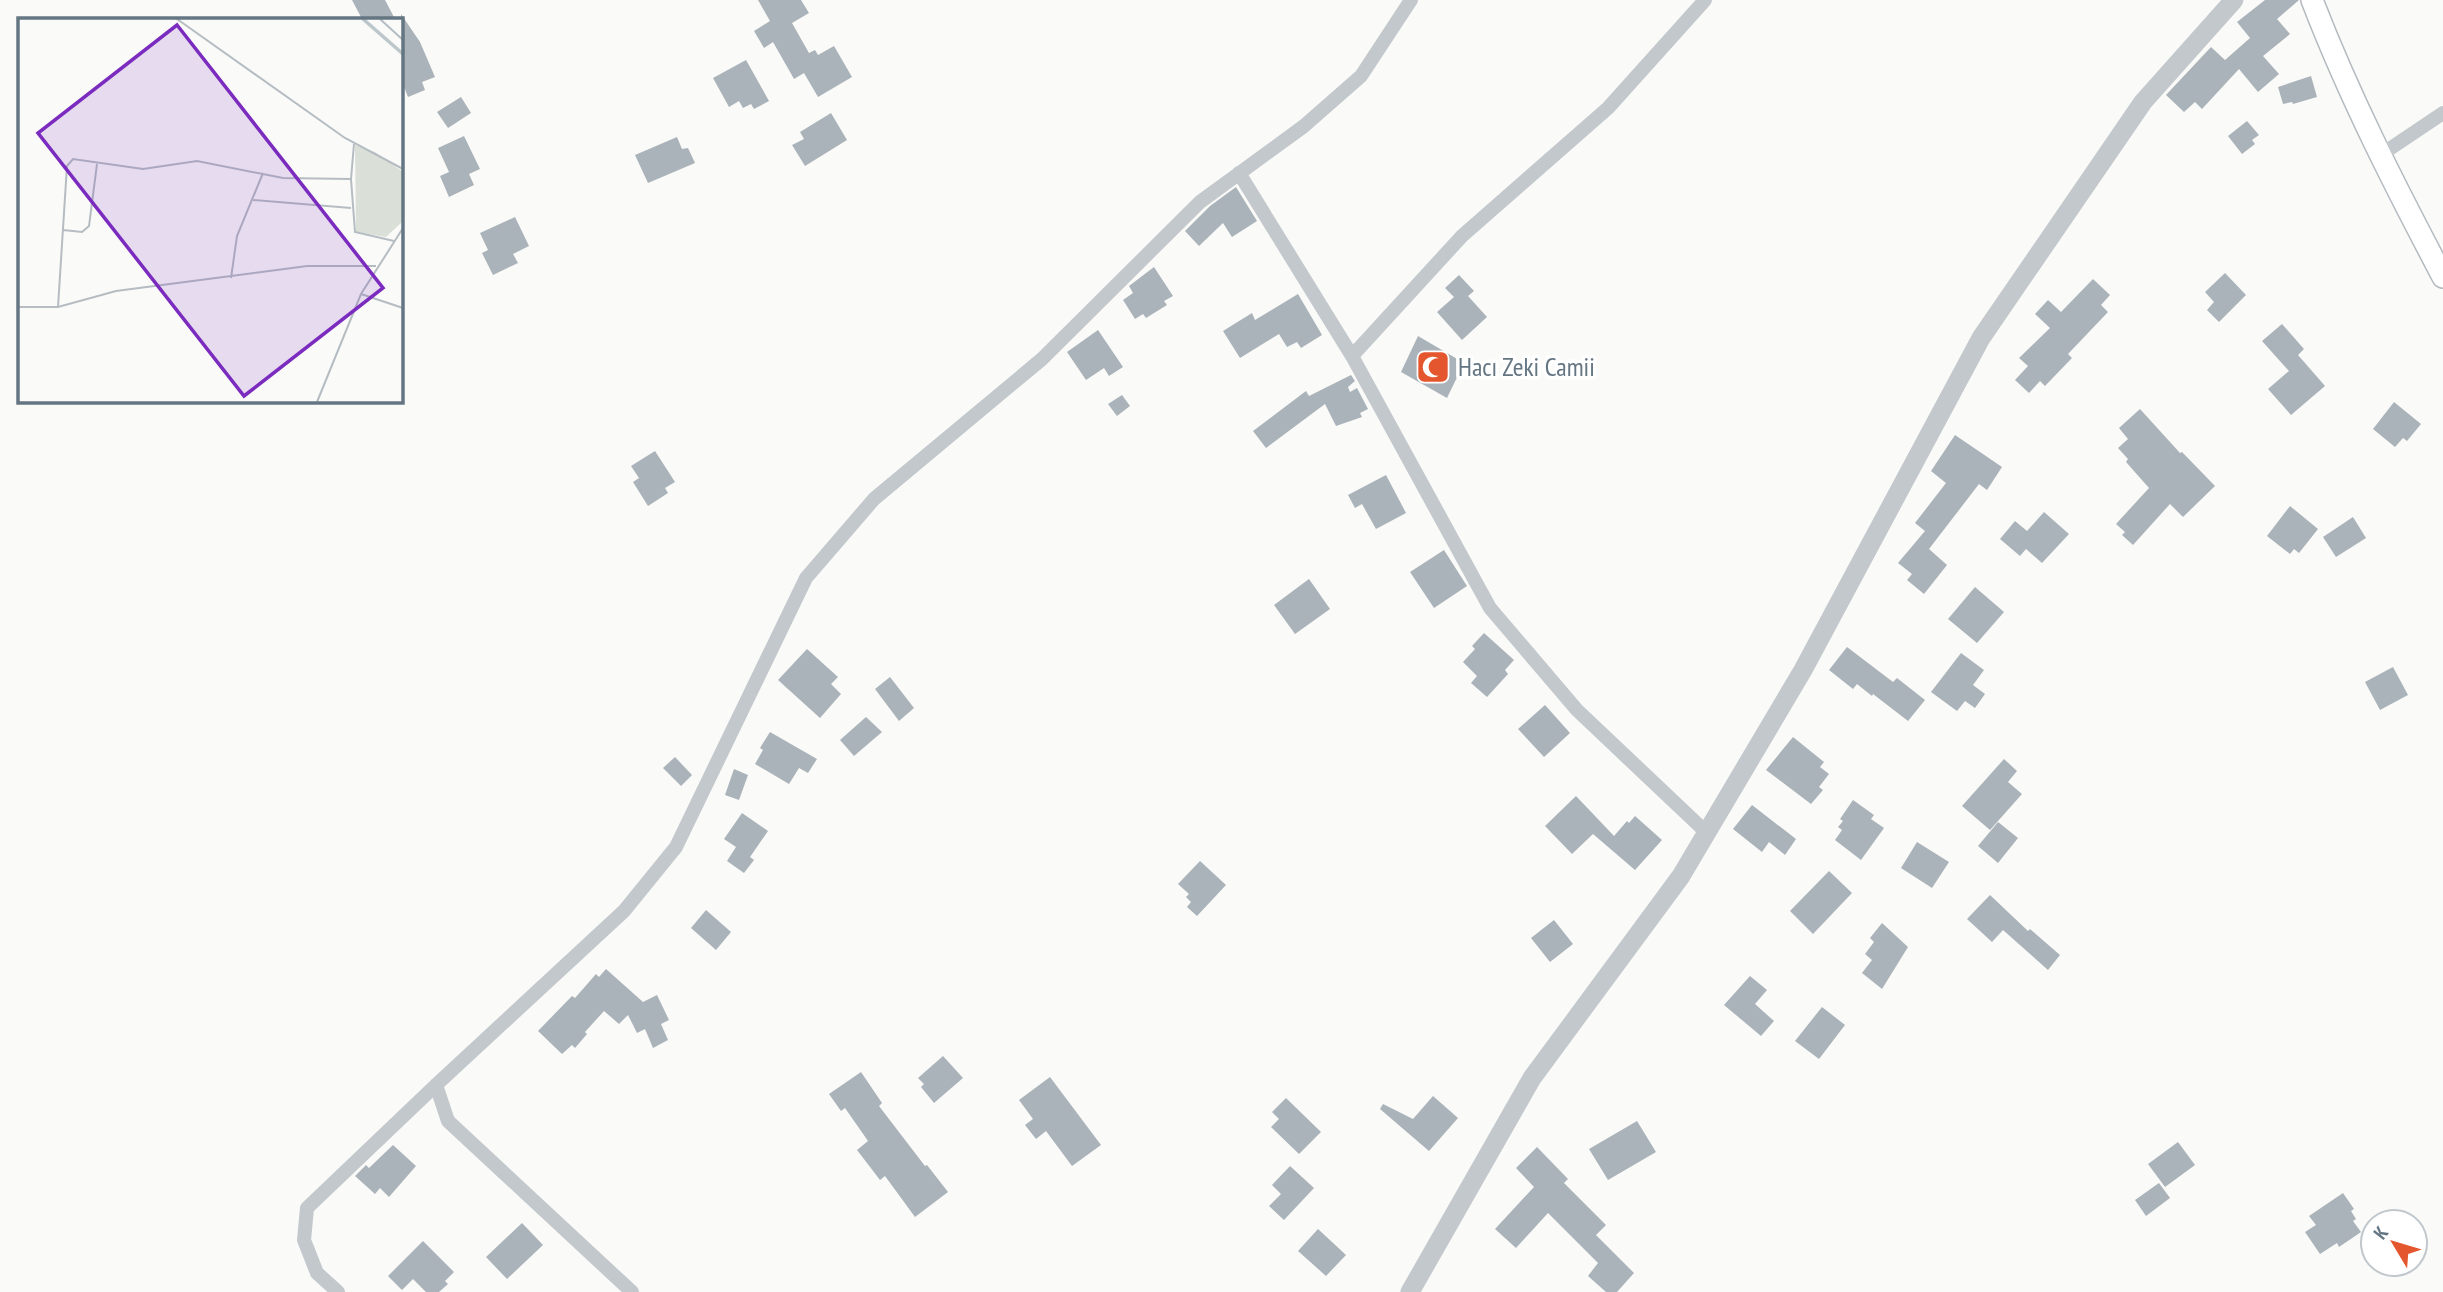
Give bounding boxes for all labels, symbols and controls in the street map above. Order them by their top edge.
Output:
inset map [18,18,402,402]
mosque icon: Hacı Zeki Camii [1414,348,1452,386]
place label: Hacı Zeki Camii [1458,350,1595,383]
north arrow [2359,1208,2429,1278]
text: K [2368,1221,2393,1244]

